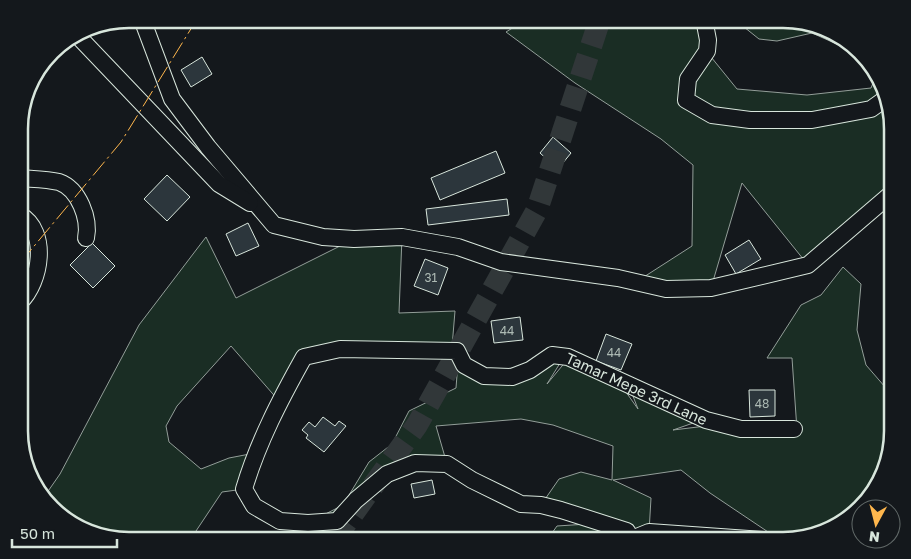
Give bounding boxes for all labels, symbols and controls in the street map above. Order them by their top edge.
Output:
house number: 31 [425,270,438,285]
house number: 44 [500,323,514,338]
house number: 44 [607,345,621,360]
street label: Tamar Mepe 3rd Lane [563,348,711,429]
house number: 48 [755,396,769,411]
north arrow [851,499,901,549]
scale bar [12,516,118,548]
text: 50 m [20,524,55,542]
text: N [868,528,881,546]

